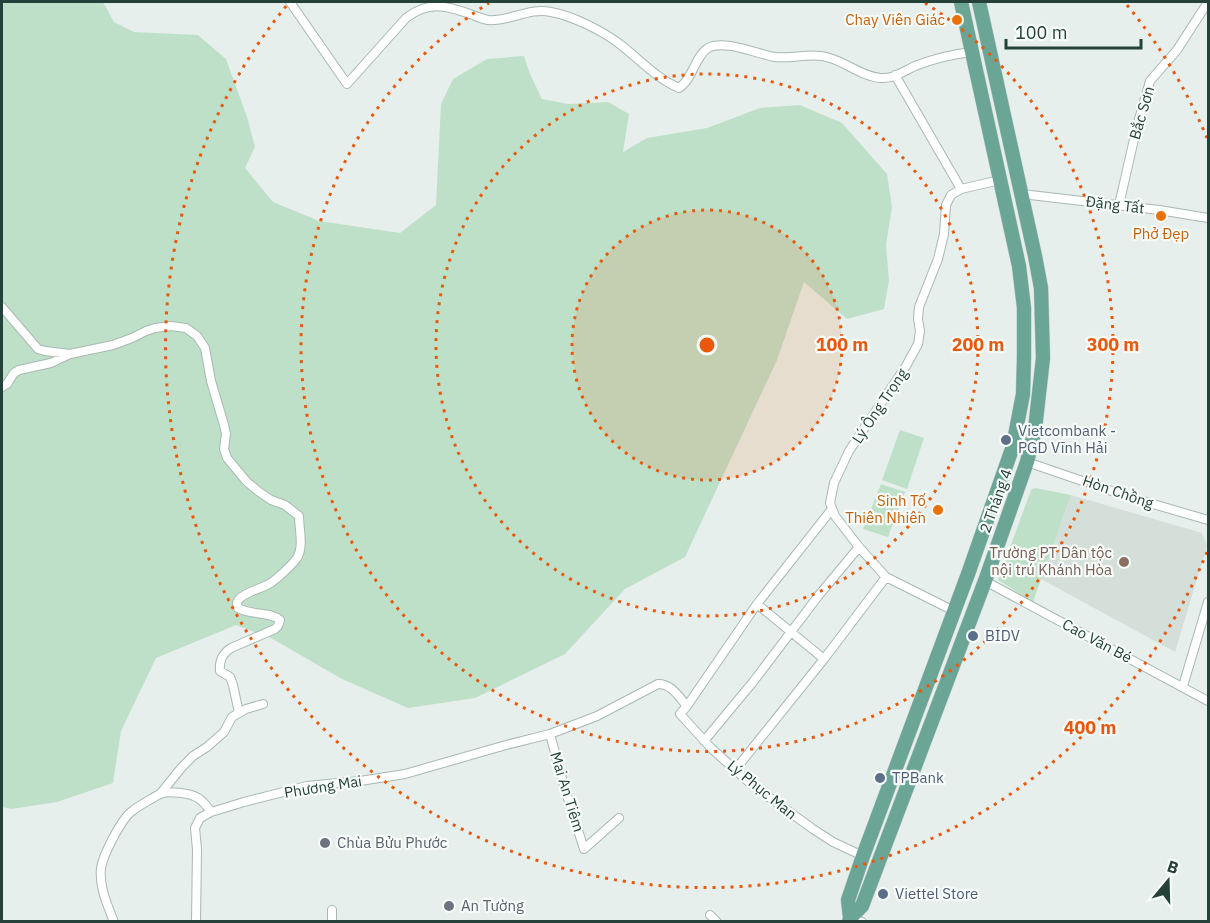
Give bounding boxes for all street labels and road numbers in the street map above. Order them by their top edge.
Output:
street label: Bắc Sơn [1125,84,1158,142]
street label: Đặng Tất [1085,191,1145,218]
street label: Lý Ông Trọng [847,364,912,447]
street label: 2 Tháng 4 [975,466,1016,535]
street label: Hòn Chồng [1080,471,1156,513]
street label: Cao Văn Bé [1059,614,1135,667]
street label: Mai An Tiêm [546,749,589,834]
street label: Lý Phục Man [724,756,801,823]
street label: Phương Mai [283,771,363,802]

